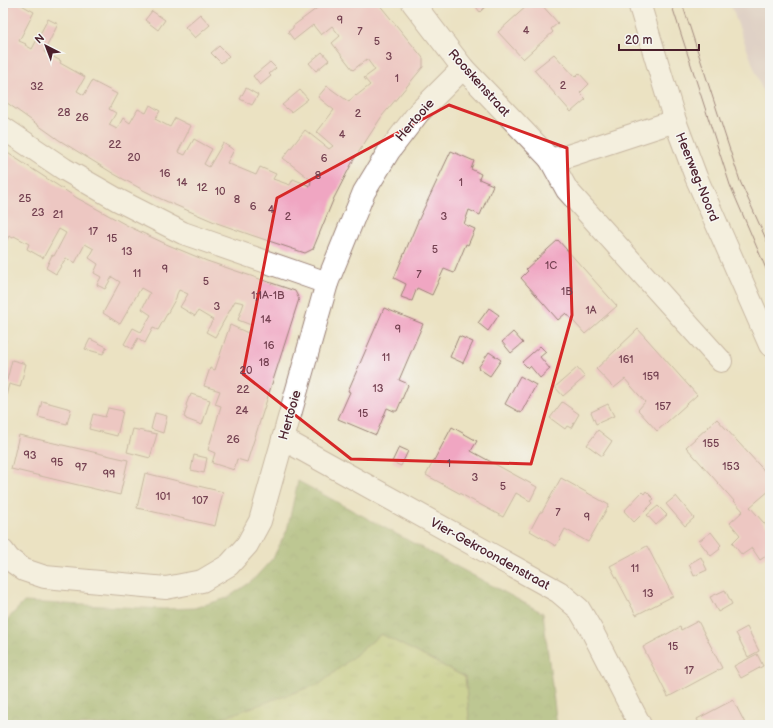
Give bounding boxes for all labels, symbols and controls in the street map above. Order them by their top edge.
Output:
house number: 9 [337,14,343,27]
house number: 4 [523,24,530,37]
house number: 7 [357,25,363,38]
north arrow [26,26,66,66]
scale bar [619,26,699,52]
text: N [32,31,47,47]
text: 20 m [625,33,652,48]
house number: 5 [374,35,380,48]
street label: Rooskenstraat [445,46,513,120]
house number: 3 [386,50,393,63]
house number: 1 [395,72,399,85]
house number: 2 [560,79,567,92]
house number: 32 [30,80,44,93]
street label: Hertooie [392,95,438,145]
house number: 28 [58,106,70,119]
house number: 2 [355,107,362,120]
house number: 26 [75,111,89,124]
house number: 4 [339,128,346,141]
street label: Heerweg-Noord [672,130,722,224]
house number: 22 [109,138,122,151]
house number: 20 [128,151,141,164]
house number: 6 [321,152,328,165]
house number: 16 [160,167,171,180]
house number: 8 [315,169,321,182]
house number: 14 [177,176,188,189]
house number: 1 [459,176,463,189]
house number: 12 [197,181,208,194]
house number: 10 [215,185,226,198]
house number: 25 [19,192,31,205]
house number: 8 [234,193,240,206]
house number: 6 [250,200,257,213]
house number: 4 [268,203,275,216]
house number: 23 [31,206,45,219]
house number: 21 [53,208,63,221]
house number: 2 [285,210,292,223]
house number: 3 [441,210,448,223]
house number: 17 [88,225,98,238]
house number: 15 [107,232,117,245]
house number: 5 [432,243,438,256]
house number: 13 [121,245,133,258]
house number: 1C [545,259,557,272]
house number: 9 [162,263,168,276]
house number: 11 [133,267,141,280]
house number: 7 [416,268,422,281]
house number: 5 [203,275,209,288]
house number: 1B [561,285,573,298]
house number: 1;1A-1B [251,289,285,302]
house number: 3 [214,300,221,313]
house number: 1A [586,304,597,317]
house number: 14 [261,313,272,326]
house number: 9 [395,323,401,336]
house number: 16 [264,339,275,352]
house number: 11 [382,351,390,364]
house number: 161 [618,353,634,366]
house number: 18 [259,356,269,369]
house number: 20 [240,364,253,377]
house number: 159 [643,370,659,383]
house number: 13 [372,382,384,395]
house number: 22 [237,383,250,396]
street label: Hertooie [275,388,305,442]
house number: 157 [655,400,672,413]
house number: 24 [235,404,249,417]
house number: 15 [358,407,368,420]
house number: 26 [226,433,240,446]
house number: 155 [703,437,719,450]
house number: 93 [23,449,37,462]
house number: 95 [51,456,63,469]
house number: 1 [447,457,451,470]
house number: 153 [722,460,740,473]
house number: 97 [75,461,87,474]
house number: 99 [103,468,115,481]
house number: 3 [472,471,479,484]
house number: 5 [500,480,506,493]
house number: 101 [156,490,170,503]
house number: 107 [192,494,209,507]
house number: 7 [555,506,561,519]
house number: 9 [584,511,590,524]
street label: Vier-Gekroondenstraat [427,514,553,594]
house number: 11 [631,562,639,575]
house number: 13 [642,587,654,600]
house number: 15 [668,640,678,653]
house number: 17 [684,664,694,677]

